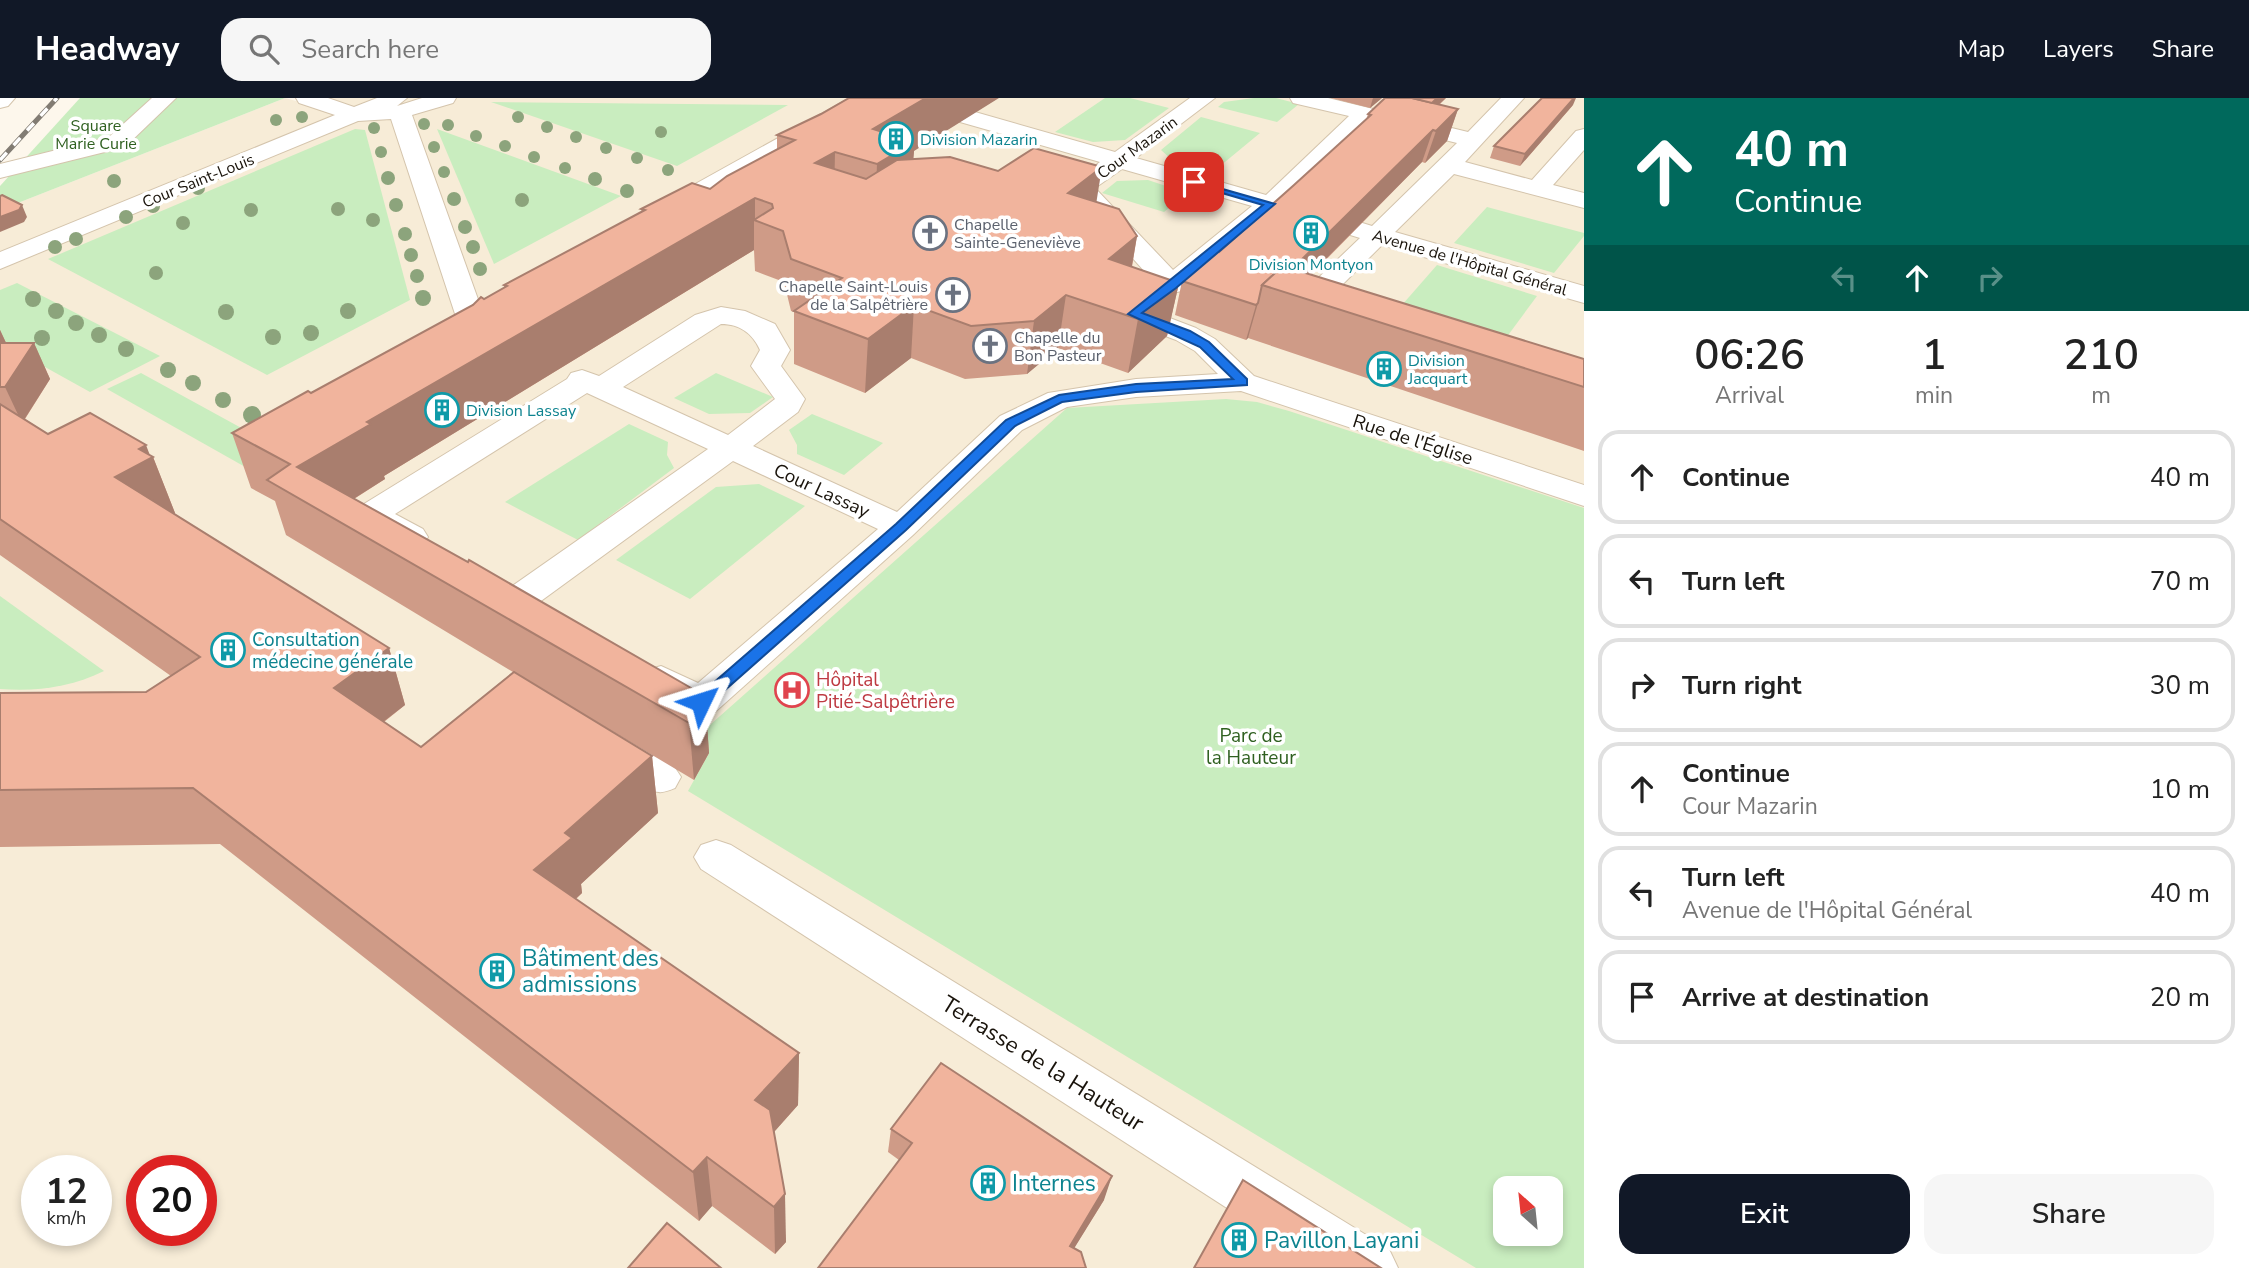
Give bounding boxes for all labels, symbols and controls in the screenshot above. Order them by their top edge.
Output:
search box [221,18,711,81]
text: Headway [35,27,179,72]
icon: search [245,30,283,68]
text: Search here [301,32,439,67]
text: Map [1958,33,2005,65]
text: Layers [2043,33,2114,65]
text: Share [2152,33,2214,65]
street label: Cour Mazarin [1093,111,1182,184]
park label: Square Marie Curie [55,115,137,155]
text: 40 m [1734,116,1849,183]
building icon: Division Mazarin [877,120,915,158]
icon: ahead [1619,126,1710,217]
place label: Division Mazarin [920,129,1038,151]
street label: Cour Saint-Louis [139,148,258,213]
pin [1164,152,1224,212]
icon: arrive [1175,163,1213,201]
text: Continue [1734,180,1862,223]
church icon: Chapelle Sainte-Geneviève [911,214,949,252]
place label: Chapelle Sainte-Geneviève [954,214,1081,254]
building icon: Division Montyon [1292,214,1330,252]
street label: Avenue de l'Hôpital Général [1370,225,1570,301]
place label: Division Montyon [1249,254,1373,276]
icon: left [1825,259,1863,297]
icon: ahead [1898,259,1936,297]
icon: right [1971,259,2009,297]
place label: Chapelle Saint-Louis de la Salpêtrière [779,276,928,316]
church icon: Chapelle Saint-Louis de la Salpêtrière [934,276,972,314]
church icon: Chapelle du Bon Pasteur [971,327,1009,365]
place label: Chapelle du Bon Pasteur [1014,327,1102,367]
text: 06:26 [1694,327,1805,384]
text: 1 [1921,327,1947,384]
text: 210 [2063,327,2139,384]
building icon: Division Jacquart [1365,350,1403,388]
place label: Division Jacquart [1407,350,1468,390]
text: Arrival [1715,380,1784,411]
text: min [1915,380,1953,411]
text: m [2091,380,2111,411]
building icon: Division Lassay [423,391,461,429]
place label: Division Lassay [466,400,577,422]
street label: Rue de l'Église [1349,408,1476,472]
street label: Cour Lassay [769,457,874,525]
icon: ahead [1623,458,1661,496]
text: Continue [1682,460,1790,495]
text: 40 m [2150,460,2210,495]
icon: left [1623,562,1661,600]
text: Turn left [1682,564,1785,599]
text: 70 m [2150,564,2210,599]
place label: Consultation médecine générale [252,627,413,675]
building icon: Consultation médecine générale [209,631,247,669]
position arrow [664,665,738,739]
icon: right [1623,666,1661,704]
place label: Hôpital Pitié-Salpêtrière [816,667,955,715]
text: Turn right [1682,668,1801,703]
text: 30 m [2150,668,2210,703]
hospital icon: Hôpital Pitié-Salpêtrière [773,671,811,709]
park label: Parc de la Hauteur [1206,723,1296,771]
text: Continue [1682,756,1790,791]
icon: ahead [1623,770,1661,808]
text: 10 m [2150,772,2210,807]
text: Cour Mazarin [1682,791,1818,822]
text: Turn left [1682,860,1785,895]
icon: left [1623,874,1661,912]
text: 40 m [2150,876,2210,911]
text: Avenue de l'Hôpital Général [1682,895,1972,926]
place label: Bâtiment des admissions [522,943,659,1000]
building icon: Bâtiment des admissions [478,952,516,990]
icon: arrive [1623,978,1661,1016]
text: Arrive at destination [1682,980,1929,1015]
text: 20 m [2150,980,2210,1015]
street label: Terrasse de la Hauteur [936,988,1151,1139]
speed limit sign: 20 [126,1155,217,1246]
building icon: Internes [969,1164,1007,1202]
text: 12 [45,1168,88,1215]
place label: Internes [1012,1168,1096,1199]
button: Exit [1619,1174,1910,1254]
button: Share [1924,1174,2214,1254]
north arrow [1493,1176,1563,1246]
map controls [1493,1176,1563,1246]
text: km/h [47,1206,86,1230]
building icon: Pavillon Layani [1220,1221,1258,1259]
place label: Pavillon Layani [1264,1225,1419,1256]

